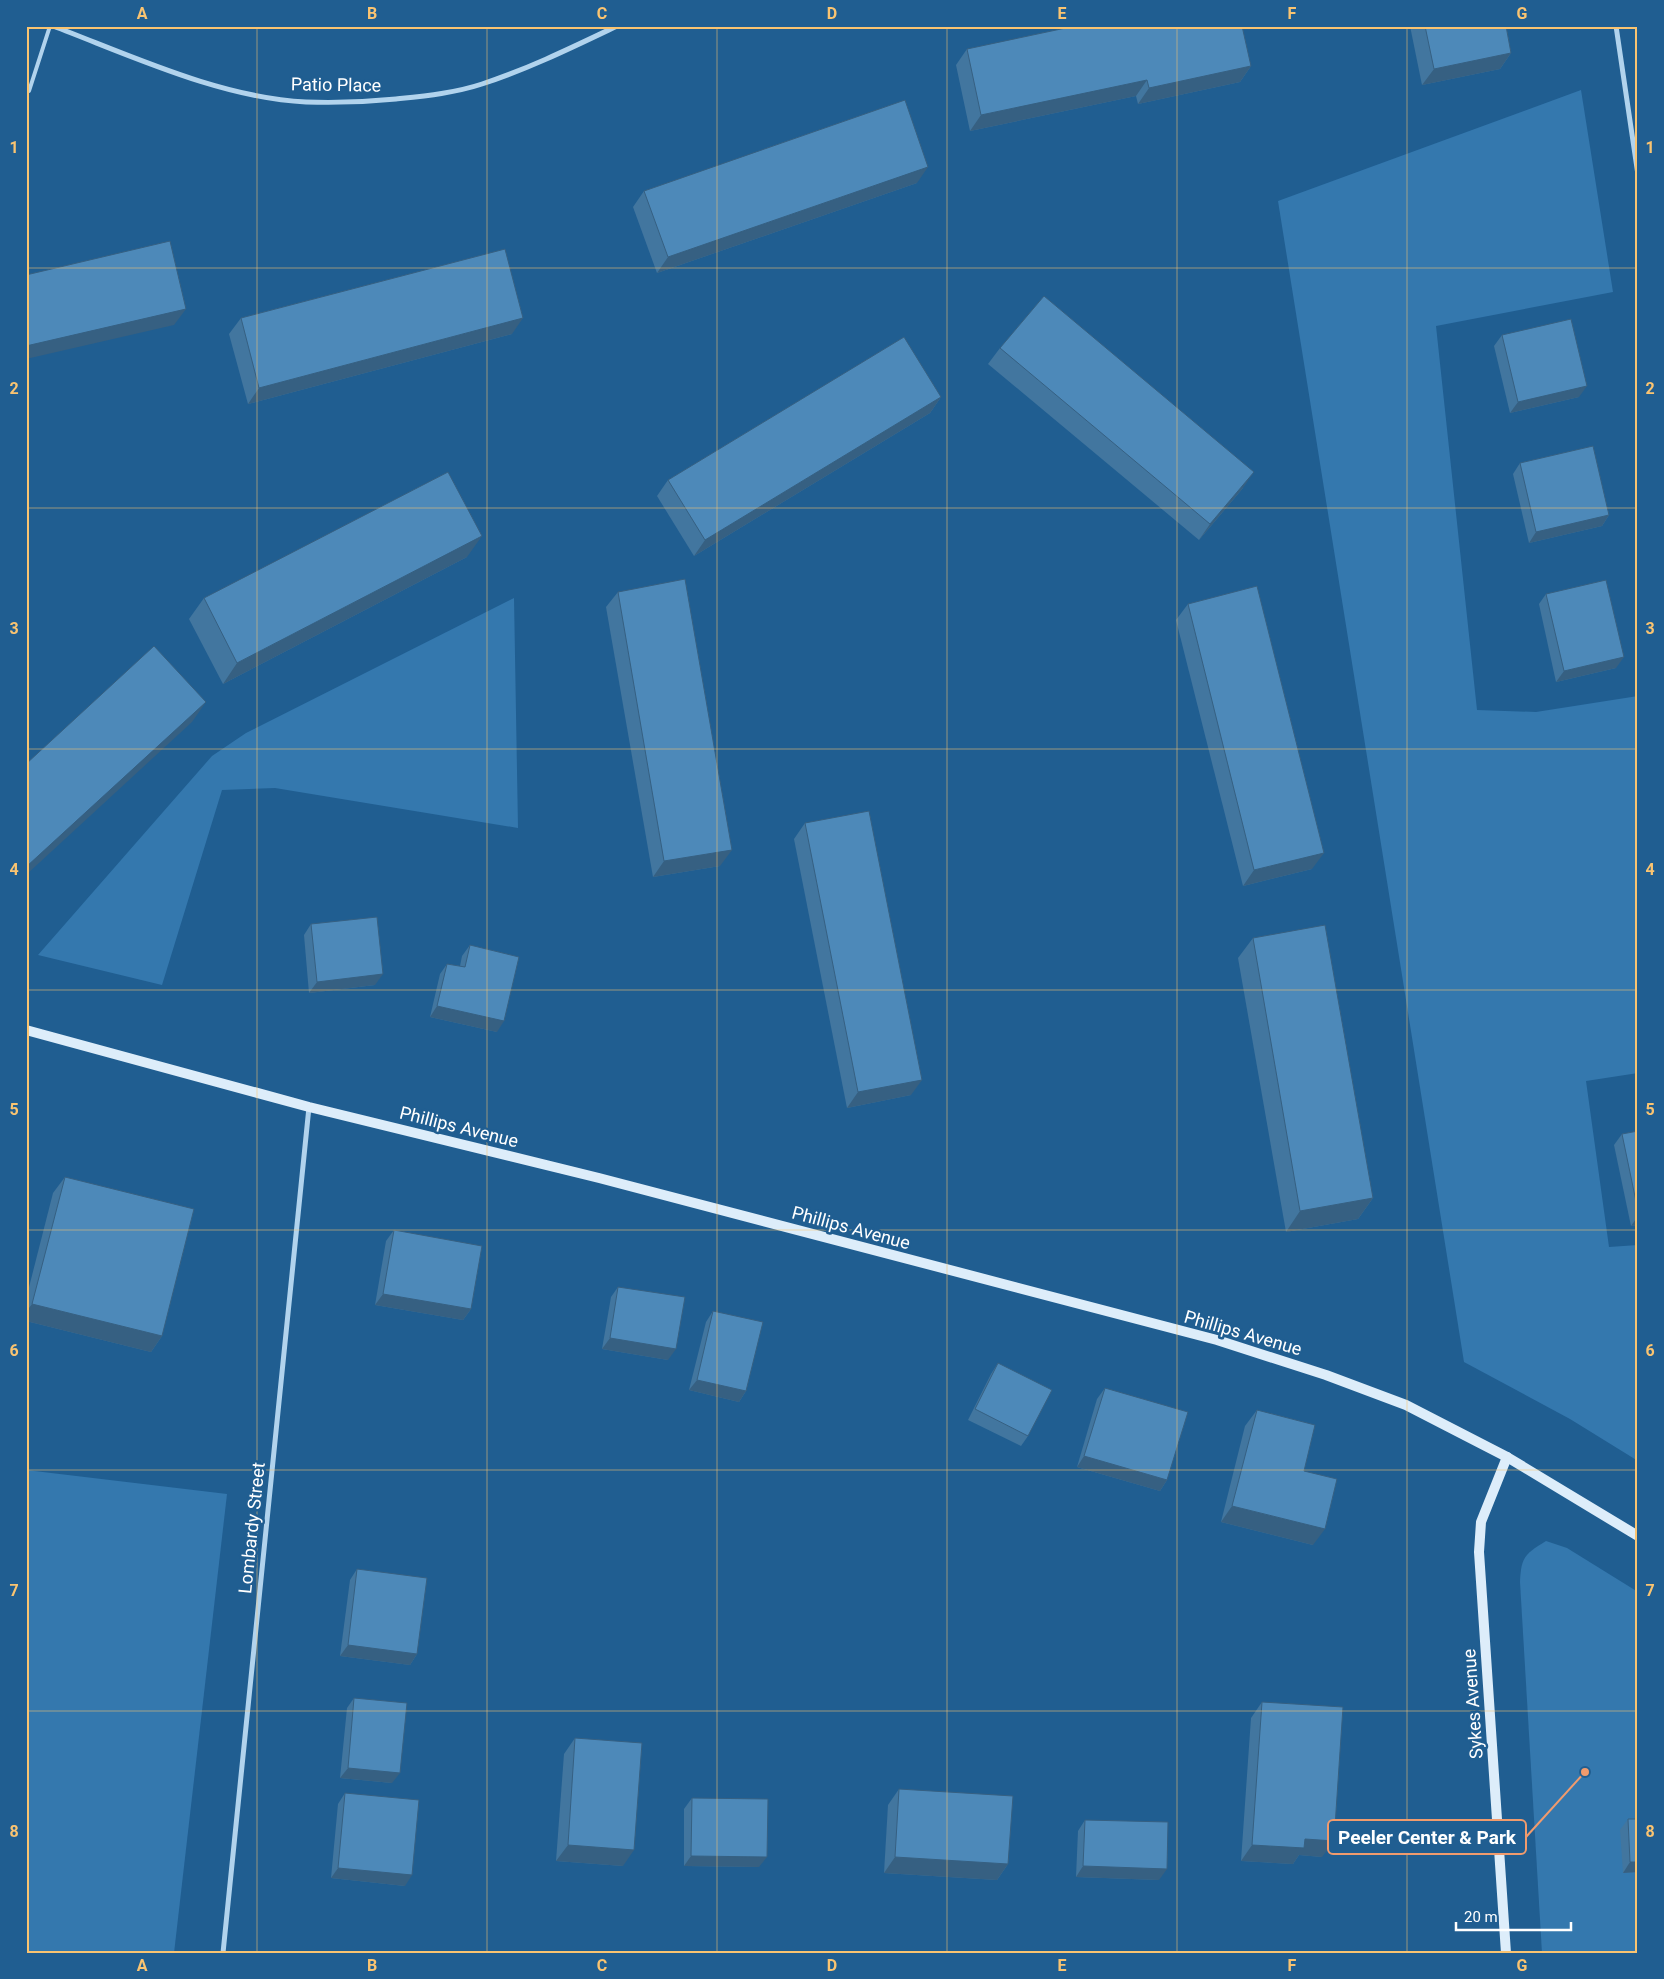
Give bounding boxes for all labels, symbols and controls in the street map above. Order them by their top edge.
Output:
text: A [137,4,148,23]
text: B [367,4,377,23]
text: C [597,4,607,23]
text: D [827,4,837,23]
text: E [1058,4,1067,23]
text: F [1288,4,1297,23]
text: G [1517,4,1528,23]
street label: Patio Place [291,73,381,96]
text: 1 [9,138,19,157]
text: 1 [1645,138,1655,157]
text: 2 [9,379,19,398]
text: 2 [1645,379,1655,398]
text: 3 [9,619,19,638]
text: 3 [1645,619,1655,638]
text: 4 [9,860,19,879]
text: 4 [1645,860,1655,879]
text: 5 [9,1100,19,1119]
text: 5 [1645,1100,1655,1119]
street label: Phillips Avenue [398,1102,521,1151]
street label: Phillips Avenue [790,1202,913,1253]
street label: Phillips Avenue [1182,1306,1304,1359]
text: 6 [9,1341,19,1360]
text: 6 [1645,1341,1655,1360]
street label: Lombardy Street [234,1461,269,1595]
text: 7 [9,1581,19,1600]
text: 7 [1645,1581,1655,1600]
street label: Sykes Avenue [1458,1648,1487,1760]
callout: Peeler Center & Park [1328,1820,1526,1854]
text: 8 [9,1822,19,1841]
text: 8 [1645,1822,1655,1841]
text: Peeler Center & Park [1338,1826,1517,1849]
scale bar [1456,1899,1572,1931]
text: 20 m [1464,1908,1498,1926]
text: A [137,1956,148,1975]
text: B [367,1956,377,1975]
text: C [597,1956,607,1975]
text: D [827,1956,837,1975]
text: E [1058,1956,1067,1975]
text: F [1288,1956,1297,1975]
text: G [1517,1956,1528,1975]

